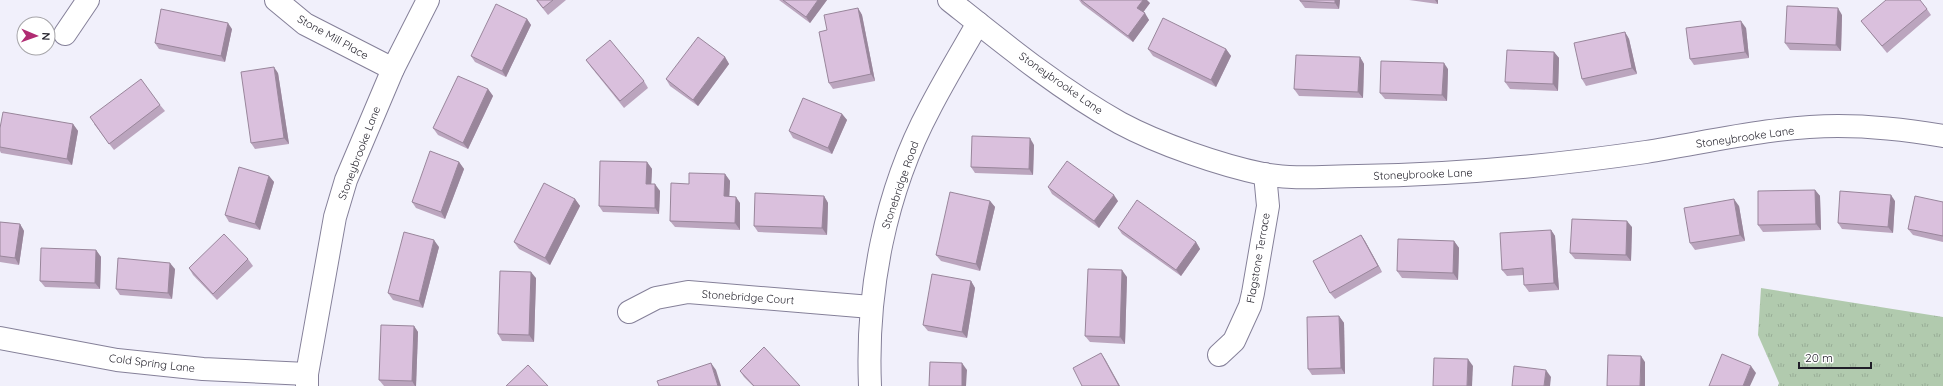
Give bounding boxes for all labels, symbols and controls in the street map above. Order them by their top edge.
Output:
street label: Stone Mill Place [295,12,371,62]
north arrow [16,16,56,56]
text: N [39,32,53,41]
street label: Stoneybrooke Lane [1016,49,1106,117]
street label: Stoneybrooke Lane [335,104,383,202]
street label: Stoneybrooke Lane [1695,123,1795,151]
street label: Stonebridge Road [878,139,922,231]
street label: Stoneybrooke Lane [1373,165,1473,183]
street label: Flagstone Terrace [1243,212,1273,304]
street label: Stonebridge Court [701,287,795,307]
scale bar [1799,344,1871,370]
text: 20 m [1805,350,1833,365]
street label: Cold Spring Lane [108,351,196,375]

